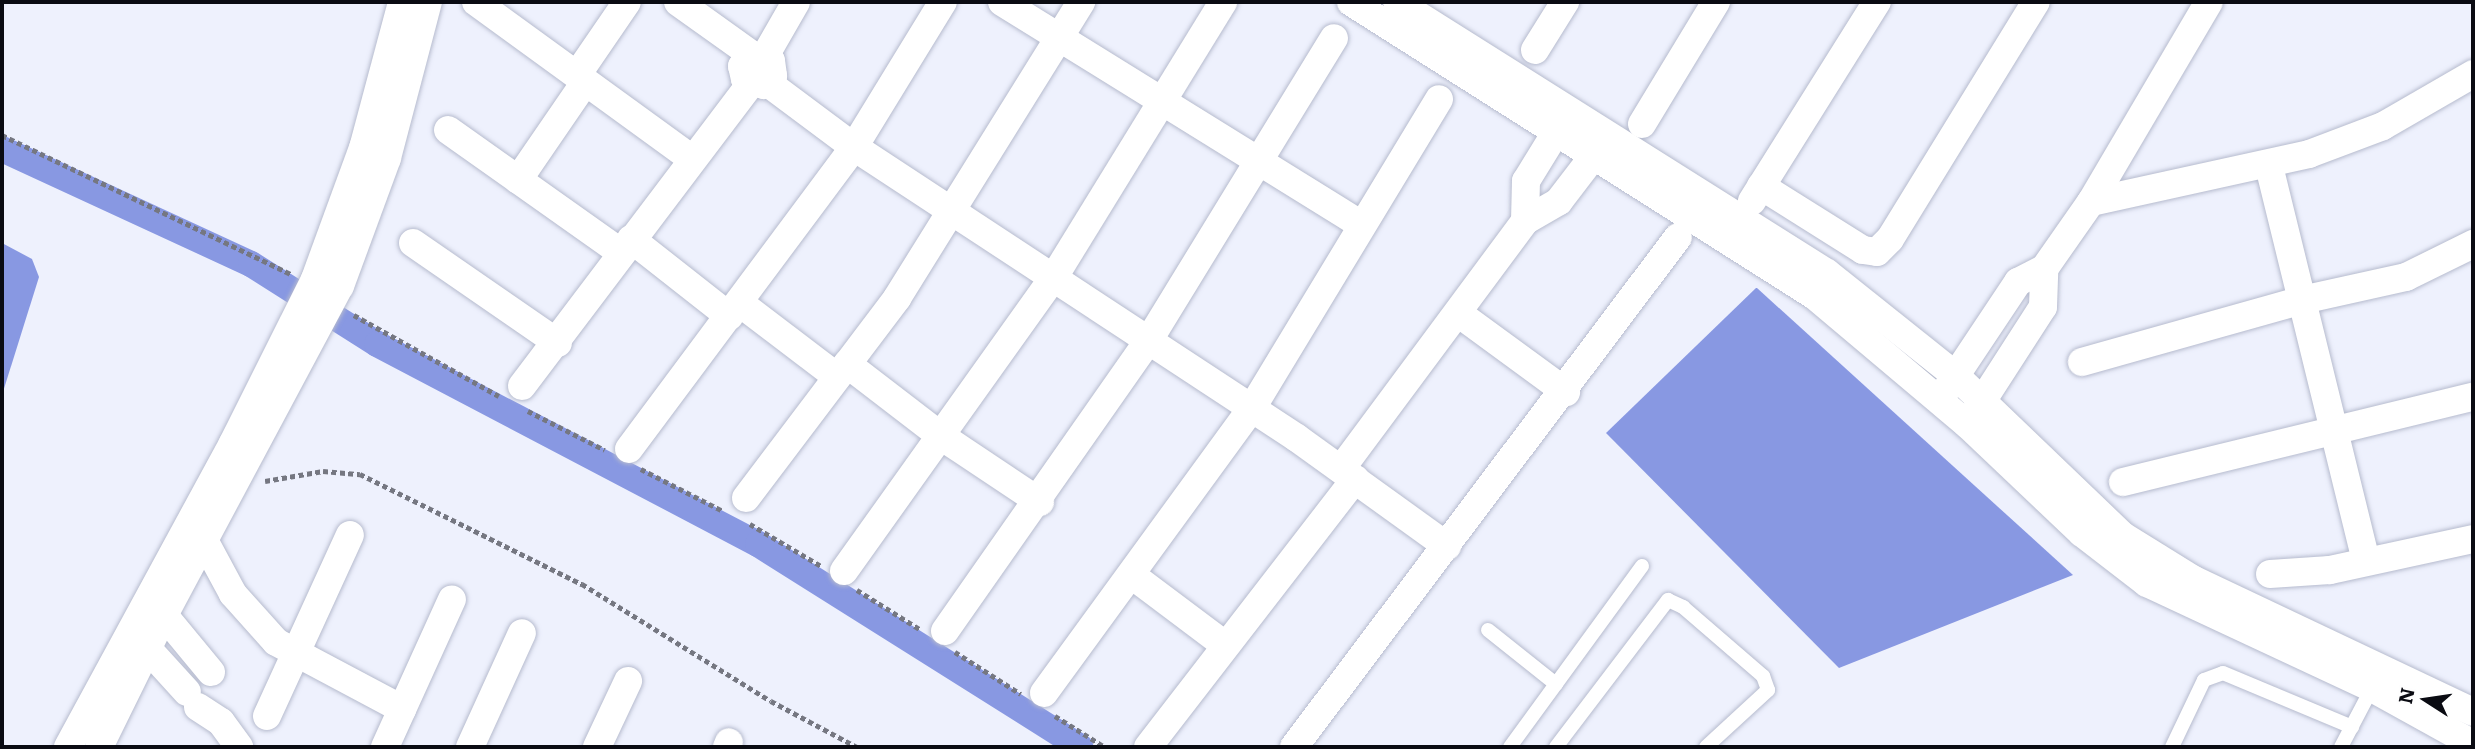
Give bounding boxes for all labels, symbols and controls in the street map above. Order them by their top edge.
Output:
north arrow [2391,665,2461,735]
text: N [2390,685,2421,706]

